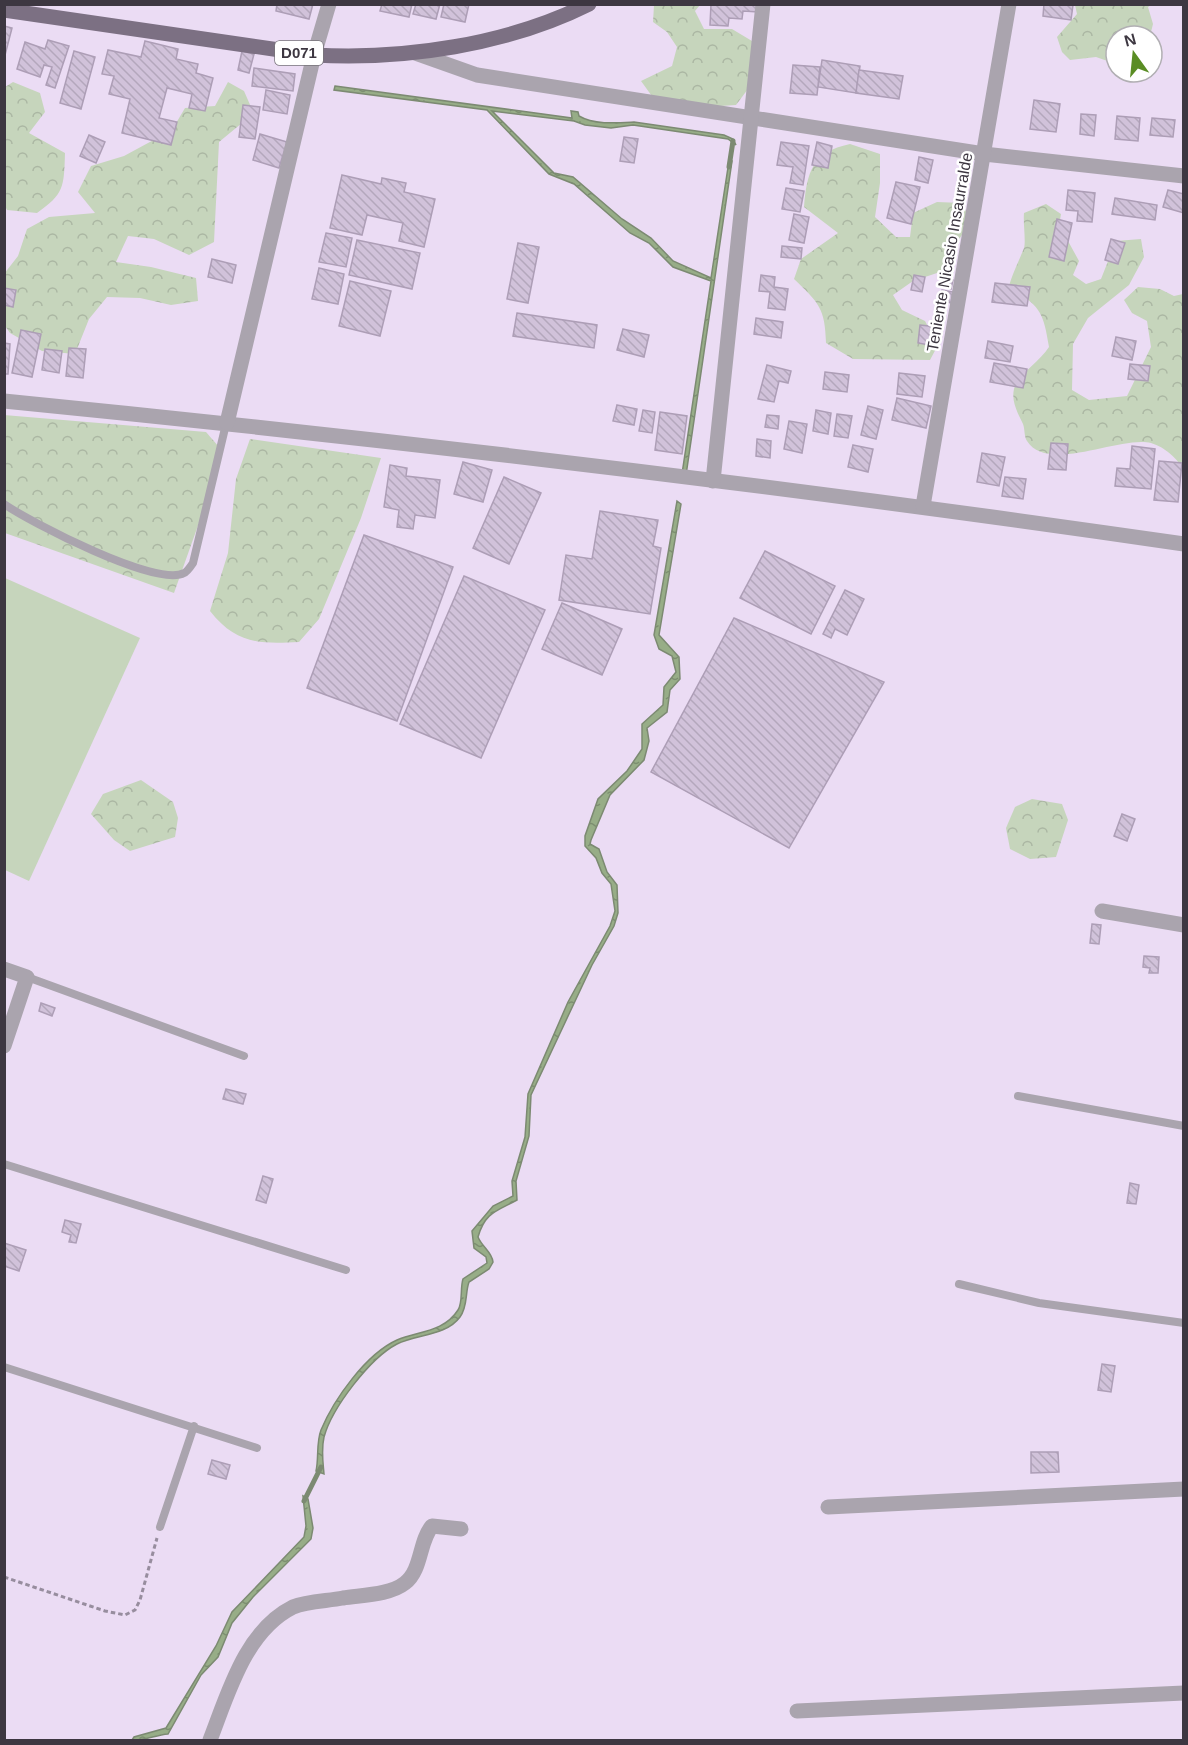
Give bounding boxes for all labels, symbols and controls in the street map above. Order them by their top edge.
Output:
north arrow [1104,24,1164,84]
text: N [1122,30,1138,50]
road number: D071 [275,41,323,65]
street label: Teniente Nicasio Insaurralde [924,151,975,353]

